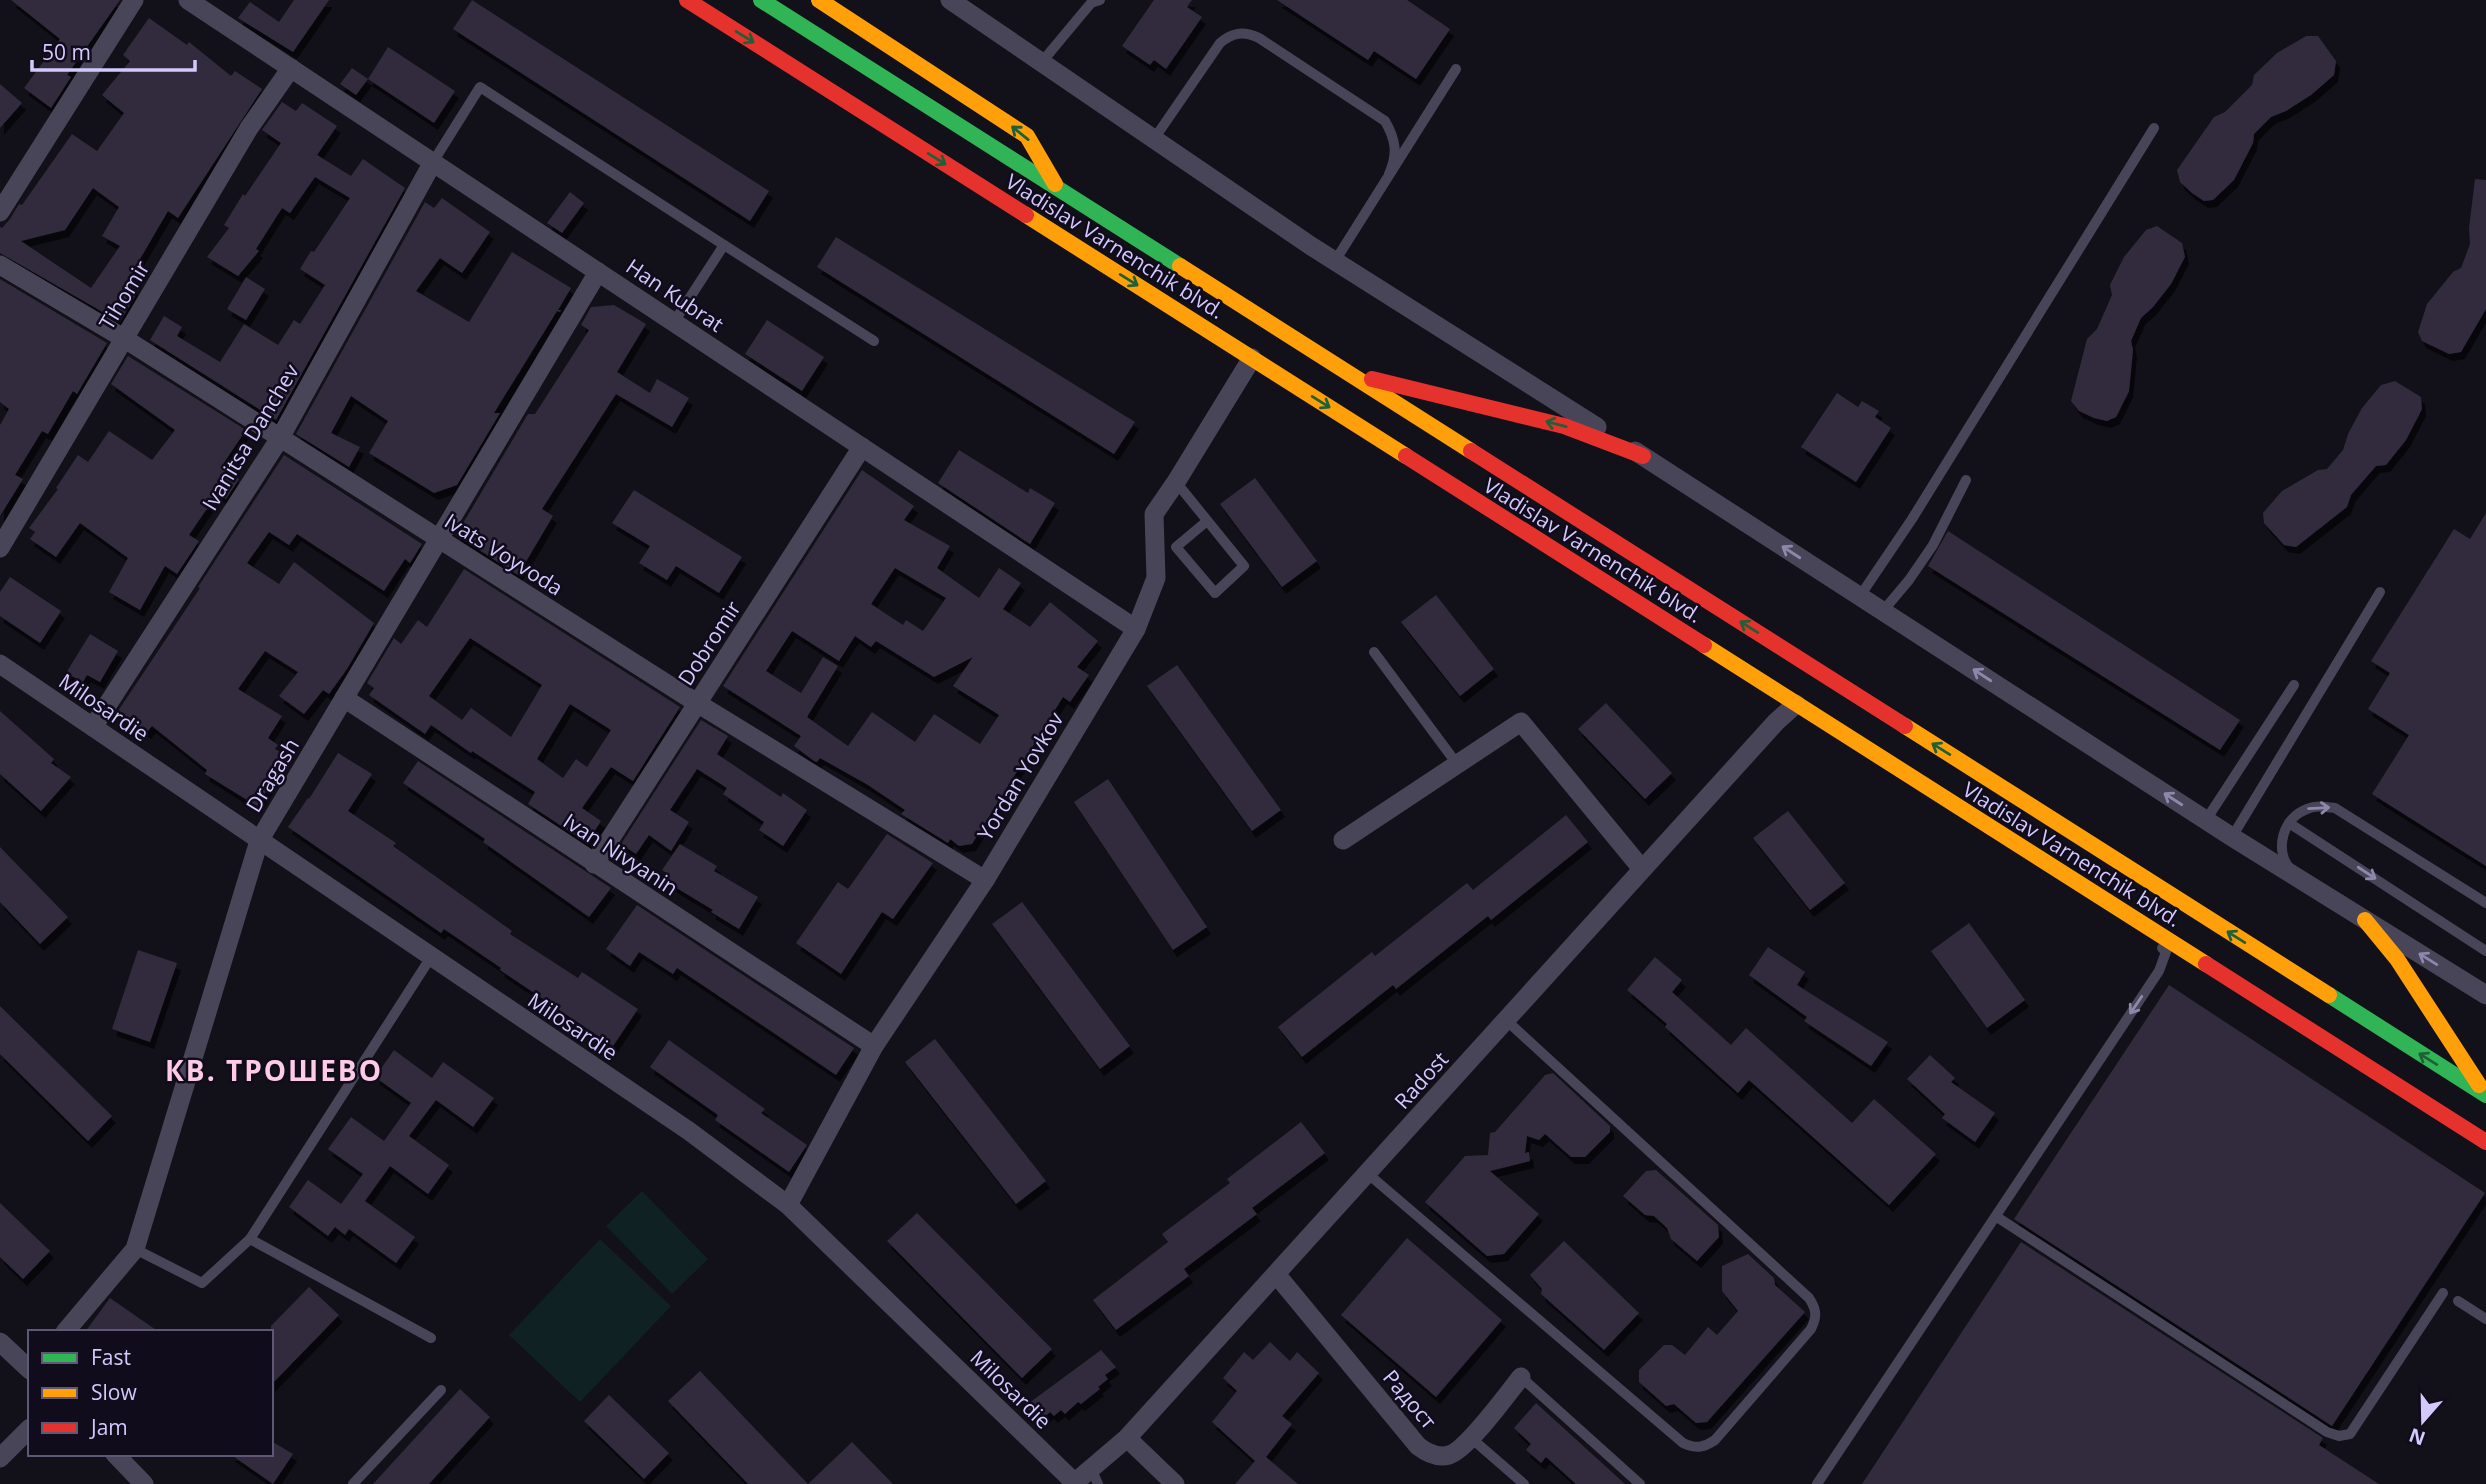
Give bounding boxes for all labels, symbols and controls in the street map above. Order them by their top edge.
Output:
scale bar [32,28,194,72]
one-way arrow [735,29,754,44]
text: 50 m [42,38,91,66]
one-way arrow [1011,125,1029,140]
one-way arrow [927,151,946,166]
street label: Vladislav Varnenchik blvd. [1000,167,1230,325]
street label: Han Kubrat [621,252,729,338]
street label: Tihomir [93,255,156,335]
one-way arrow [1119,273,1138,288]
street label: Ivanitsa Danchev [195,358,305,515]
one-way arrow [1311,396,1331,410]
one-way arrow [1545,417,1567,430]
street label: Vladislav Varnenchik blvd. [1478,471,1708,629]
street label: Ivats Voyvoda [440,507,568,601]
one-way arrow [1782,544,1801,559]
street label: Dobromir [671,595,747,691]
one-way arrow [1739,620,1759,634]
street label: Milosardie [54,667,154,747]
one-way arrow [1973,668,1992,683]
street label: Yordan Yovkov [971,706,1070,845]
street label: Dragash [239,733,305,817]
one-way arrow [1931,742,1951,756]
street label: Vladislav Varnenchik blvd. [1957,775,2187,933]
one-way arrow [2164,791,2184,805]
one-way arrow [2307,802,2330,815]
street label: Ivan Nivyanin [558,807,684,901]
one-way arrow [2356,867,2376,881]
one-way arrow [2227,929,2247,943]
one-way arrow [2419,952,2438,967]
street label: Milosardie [523,986,623,1066]
one-way arrow [2129,995,2144,1014]
street label: Radost [1388,1046,1454,1114]
district label: КВ. ТРОШЕВО [165,1051,383,1089]
one-way arrow [2419,1051,2439,1065]
legend [28,1330,273,1456]
text: Fast [91,1343,131,1371]
street label: Milosardie [964,1343,1058,1435]
street label: Радост [1377,1364,1443,1434]
text: Slow [91,1378,137,1406]
north arrow [2388,1386,2458,1456]
text: Jam [89,1413,128,1441]
text: N [2405,1422,2429,1452]

